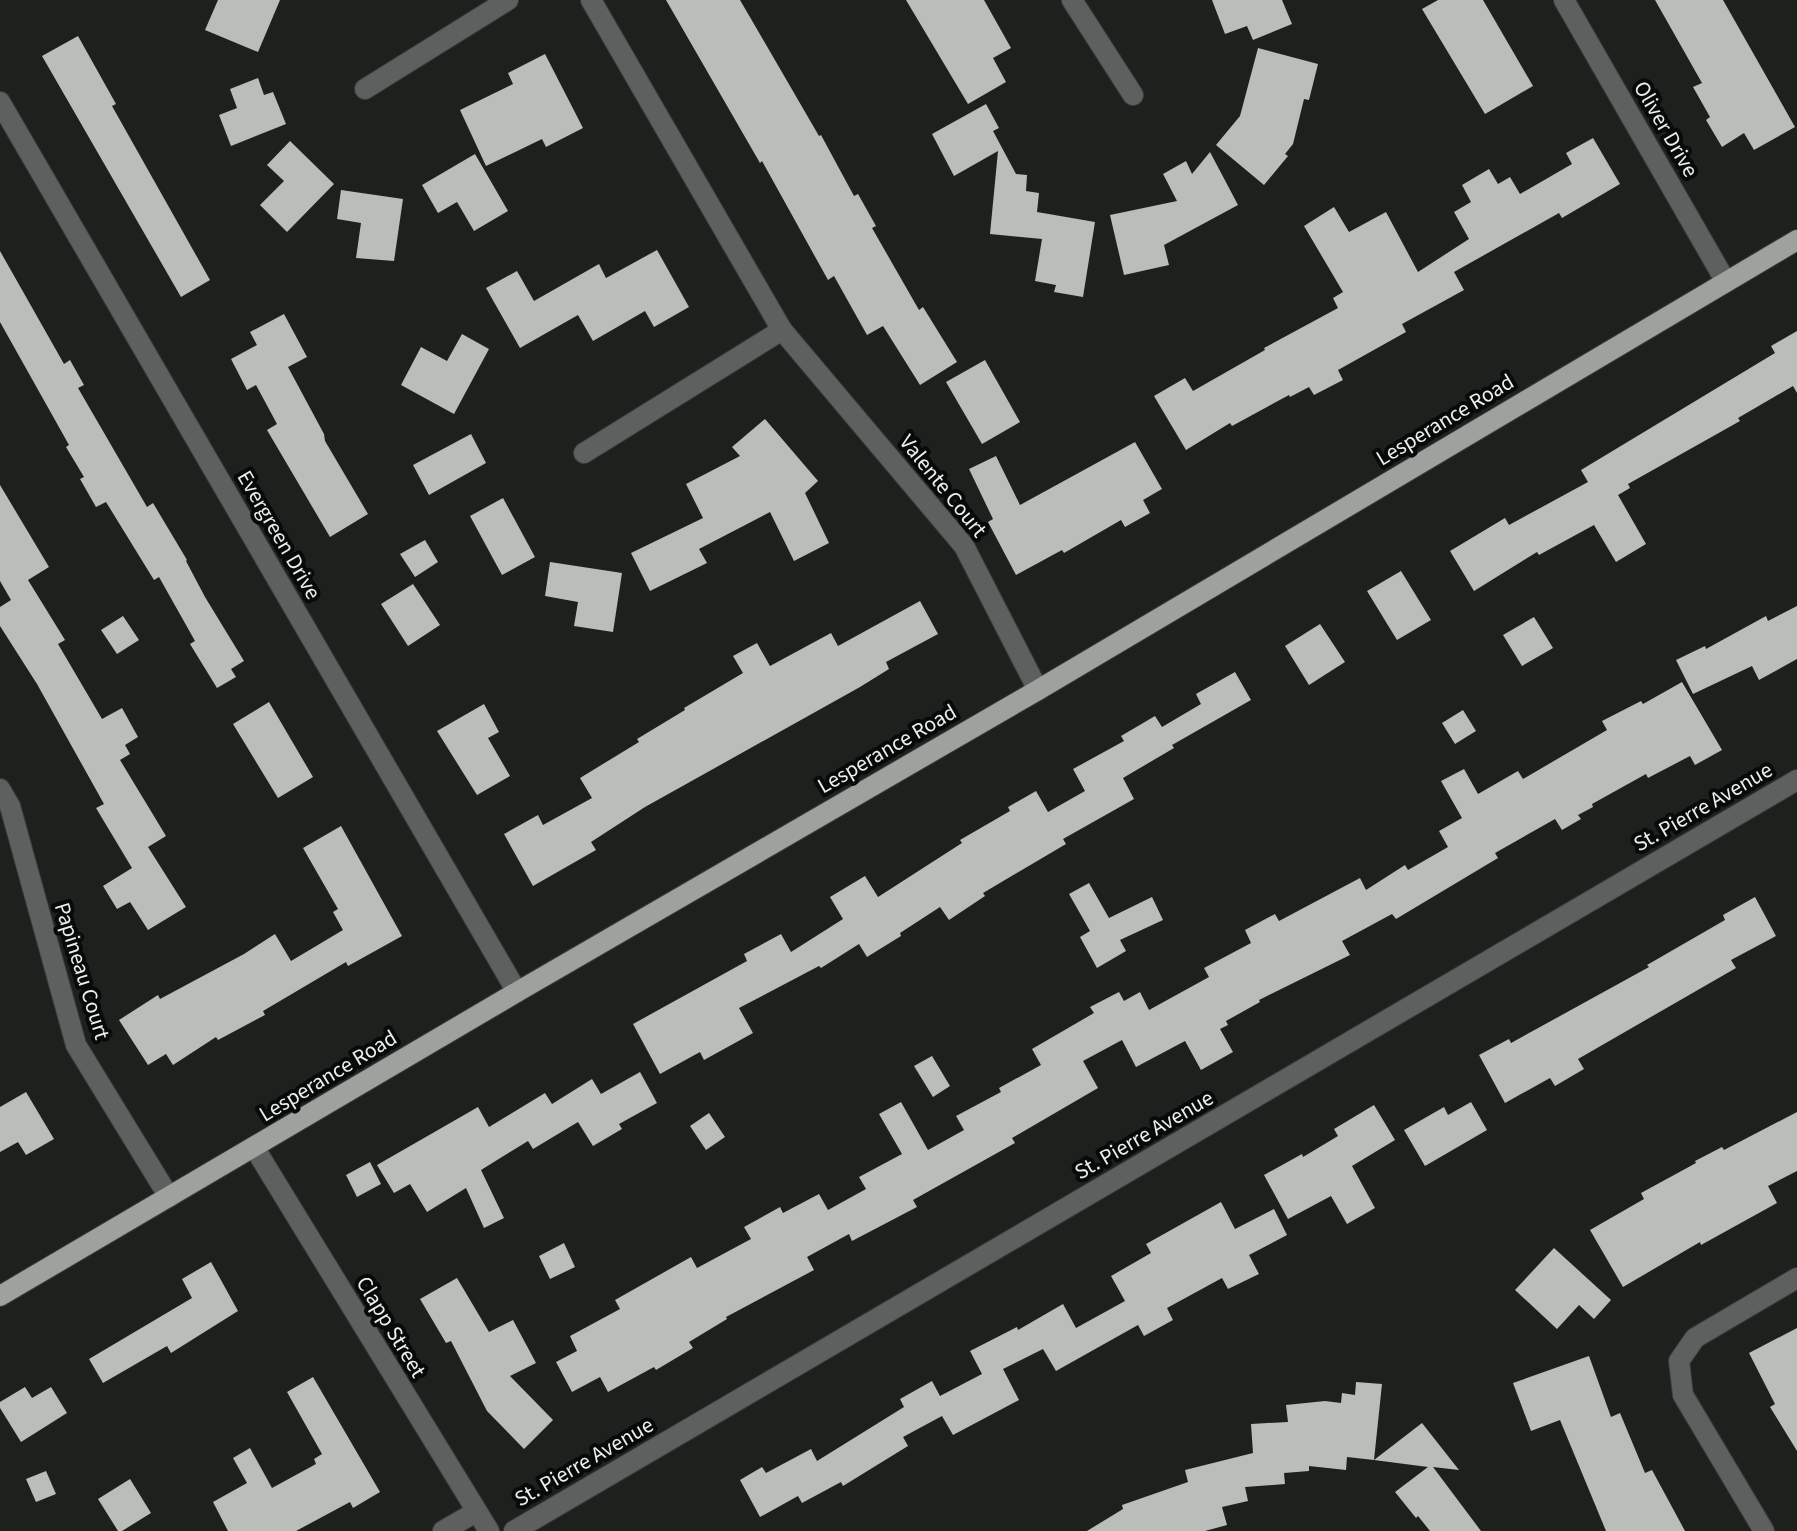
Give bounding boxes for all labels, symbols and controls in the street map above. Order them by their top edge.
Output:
street label: Oliver Drive [1626,75,1707,183]
street label: Lesperance Road [1370,366,1520,474]
street label: Valente Court [891,428,995,545]
street label: Evergreen Drive [229,464,329,606]
street label: Lesperance Road [811,696,963,802]
street label: St. Pierre Avenue [1628,754,1778,860]
street label: Papineau Court [46,898,118,1044]
street label: Lesperance Road [253,1022,403,1130]
street label: St. Pierre Avenue [1069,1082,1219,1188]
street label: Clapp Street [348,1270,434,1384]
street label: St. Pierre Avenue [509,1409,659,1515]

